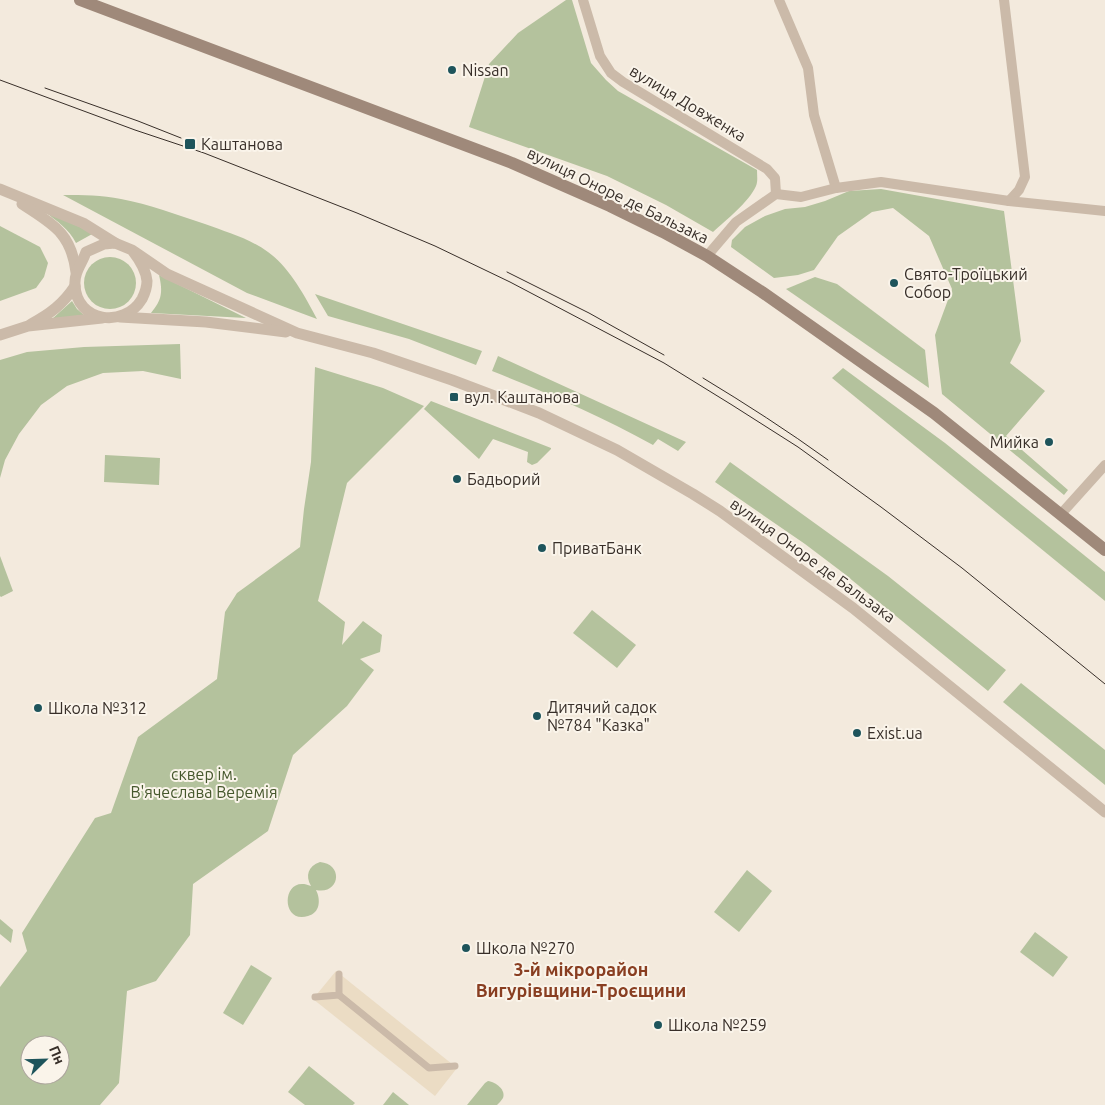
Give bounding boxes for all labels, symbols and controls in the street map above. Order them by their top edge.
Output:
place label: Nissan [462,61,509,79]
street label: вулиця Довженка [627,61,749,145]
marker: Nissan [446,64,458,76]
place label: Каштанова [201,135,283,153]
marker: Каштанова [183,137,197,151]
street label: вулиця Оноре де Бальзака [524,143,712,247]
place label: Свято-Троїцький Собор [904,265,1028,301]
marker: Свято-Троїцький Собор [888,277,900,289]
place label: вул. Каштанова [464,388,579,406]
marker: вул. Каштанова [448,391,460,403]
place label: Мийка [990,433,1039,451]
marker: Мийка [1043,436,1055,448]
place label: Бадьорий [467,470,540,488]
marker: Бадьорий [451,473,463,485]
street label: вулиця Оноре де Бальзака [727,494,899,626]
place label: ПриватБанк [552,539,642,557]
marker: ПриватБанк [536,542,548,554]
place label: Дитячий садок №784 "Казка" [547,698,657,734]
place label: Школа №312 [48,699,147,717]
marker: Школа №312 [32,702,44,714]
marker: Дитячий садок №784 "Казка" [531,710,543,722]
place label: Exist.ua [867,724,923,742]
marker: Exist.ua [851,727,863,739]
park label: сквер ім. В'ячеслава Веремія [130,765,278,801]
place label: Школа №270 [476,939,575,957]
marker: Школа №270 [460,942,472,954]
district label: 3-й мікрорайон Вигурівщини-Троєщини [476,959,686,1000]
place label: Школа №259 [668,1016,767,1034]
marker: Школа №259 [652,1019,664,1031]
north arrow [20,1035,70,1085]
text: Пн [46,1043,68,1066]

